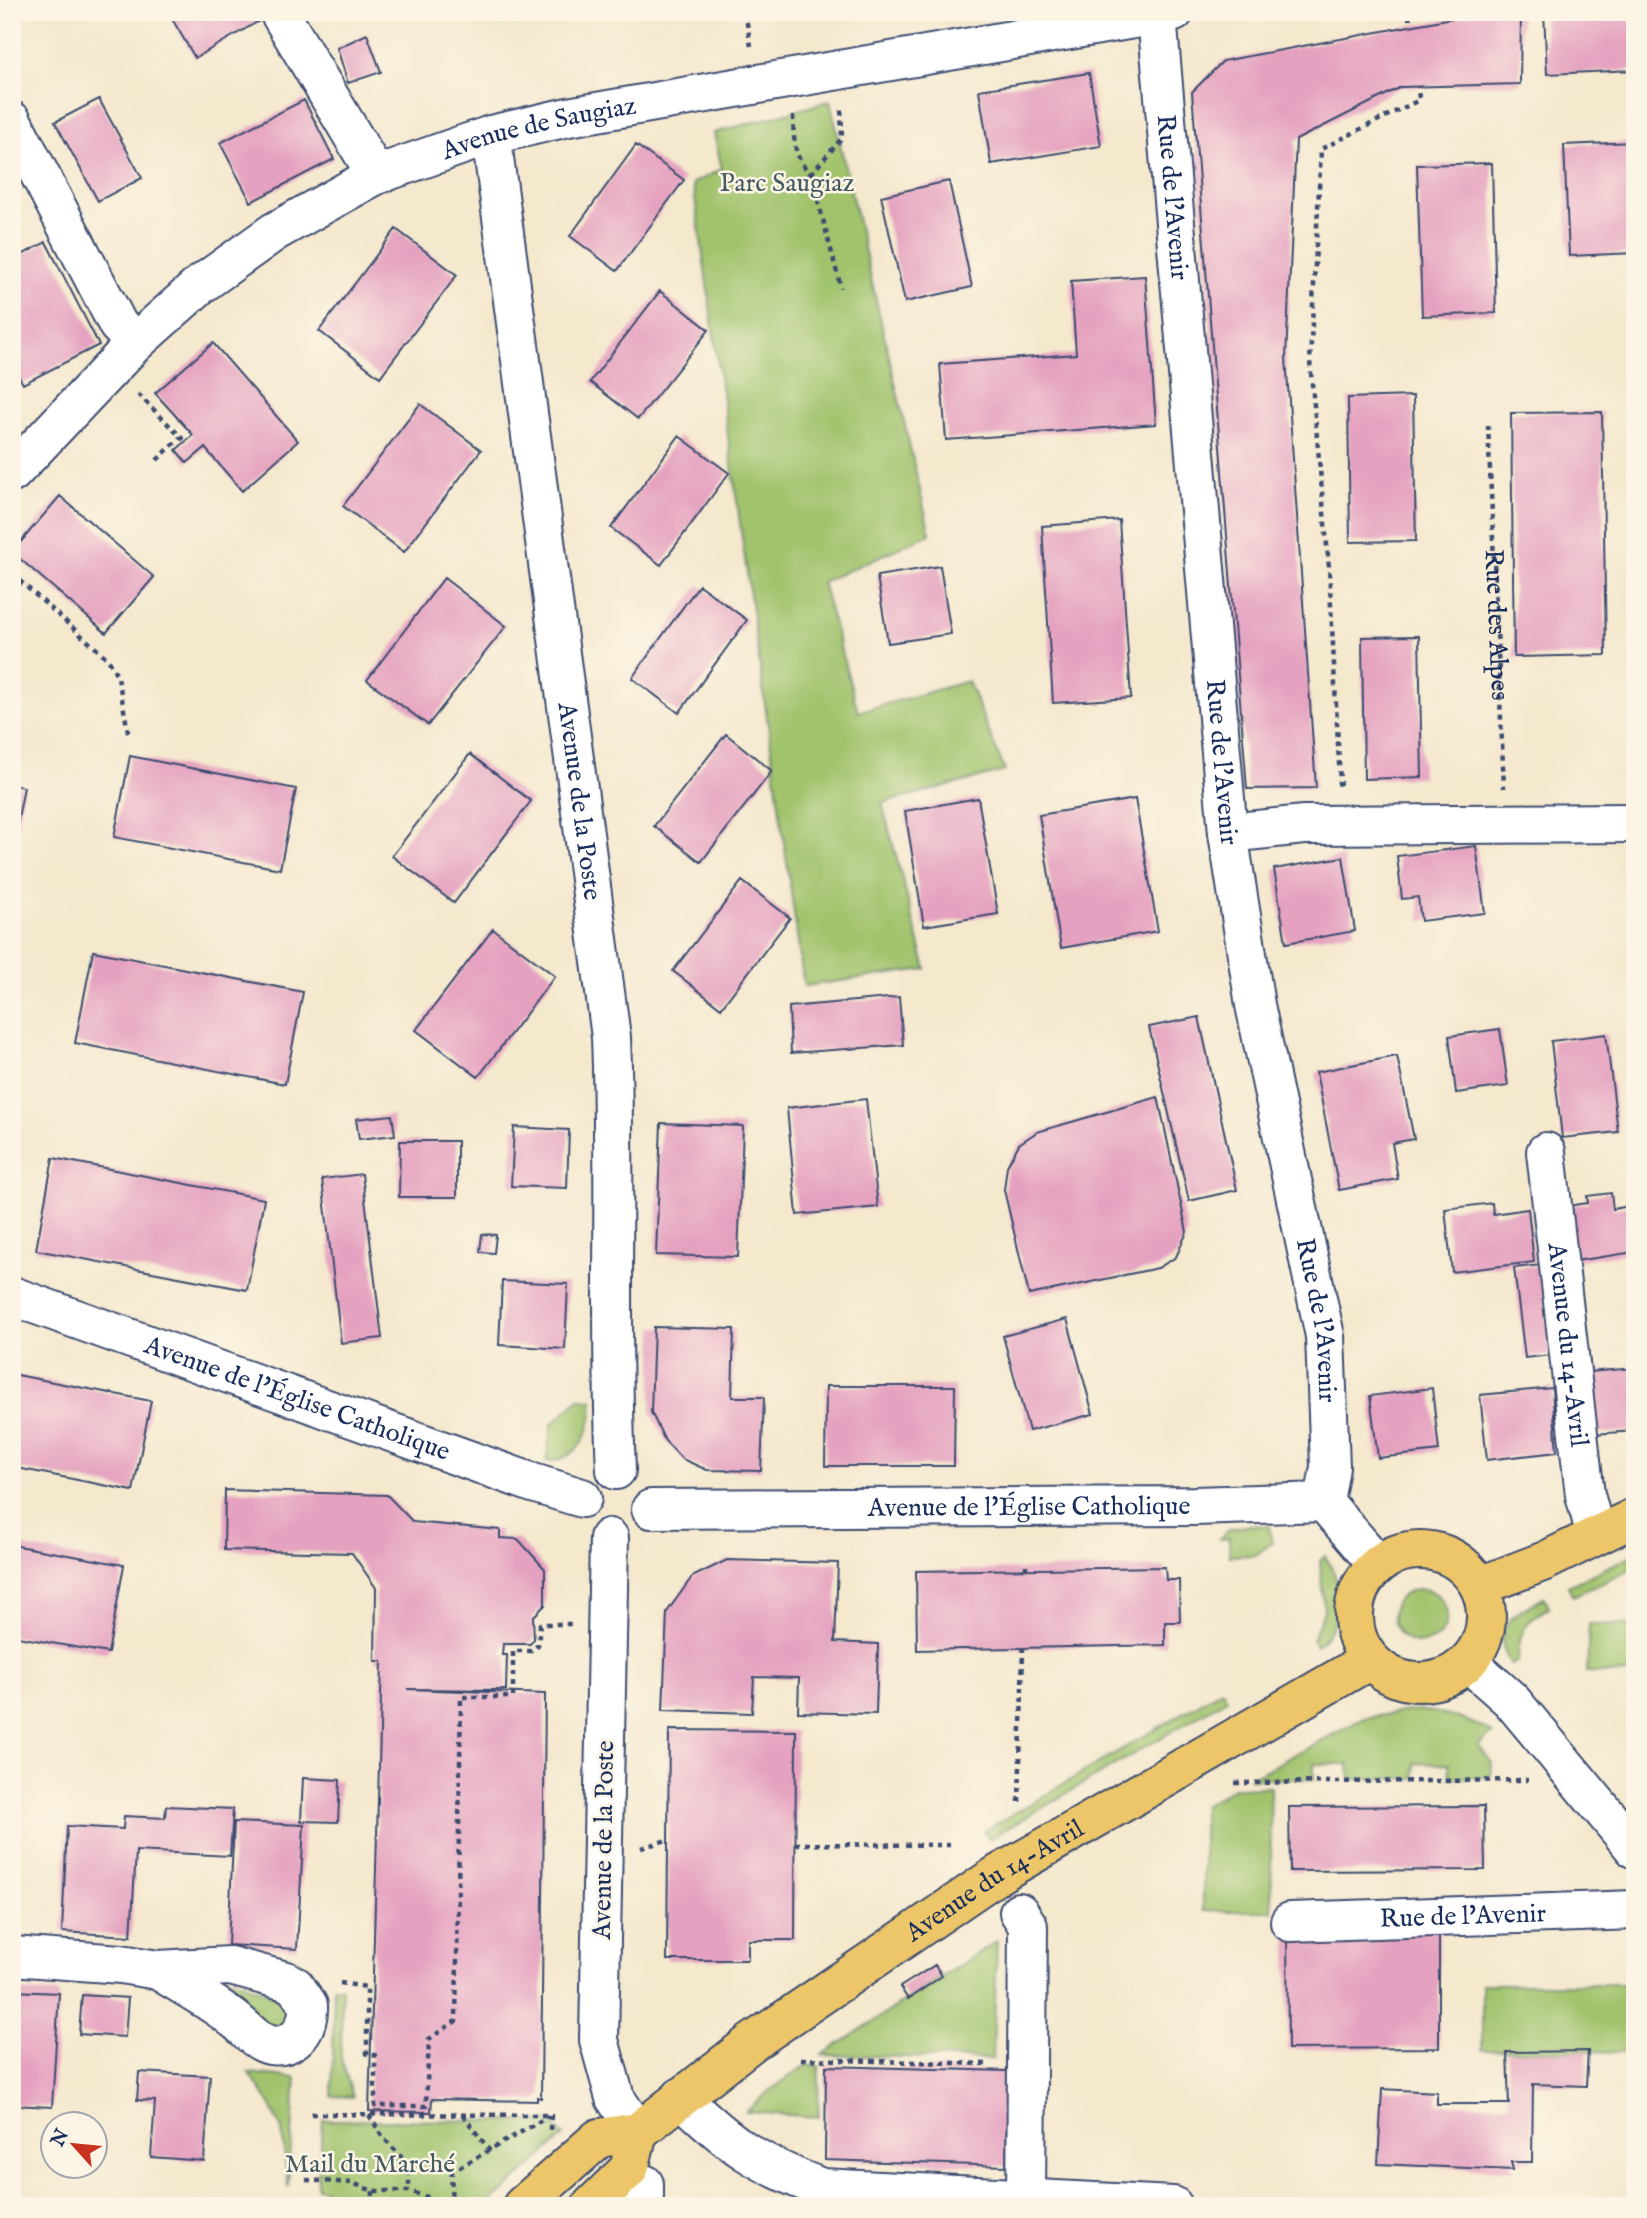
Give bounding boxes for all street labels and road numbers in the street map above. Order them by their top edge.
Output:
street label: Avenue de Saugiaz [436,89,639,168]
street label: Rue de l'Avenir [1149,113,1196,282]
street label: Rue des Alpes [1477,549,1517,701]
street label: Rue de l'Avenir [1198,678,1246,848]
street label: Avenue de la Poste [550,699,609,902]
street label: Rue de l'Avenir [1288,1235,1344,1404]
street label: Avenue du 14-Avril [1540,1240,1596,1449]
street label: Avenue de l'Église Catholique [139,1328,455,1468]
street label: Avenue de l'Église Catholique [867,1490,1190,1524]
street label: Avenue de la Poste [586,1740,622,1941]
street label: Avenue du 14-Avril [898,1812,1091,1950]
street label: Rue de l'Avenir [1379,1897,1547,1935]

